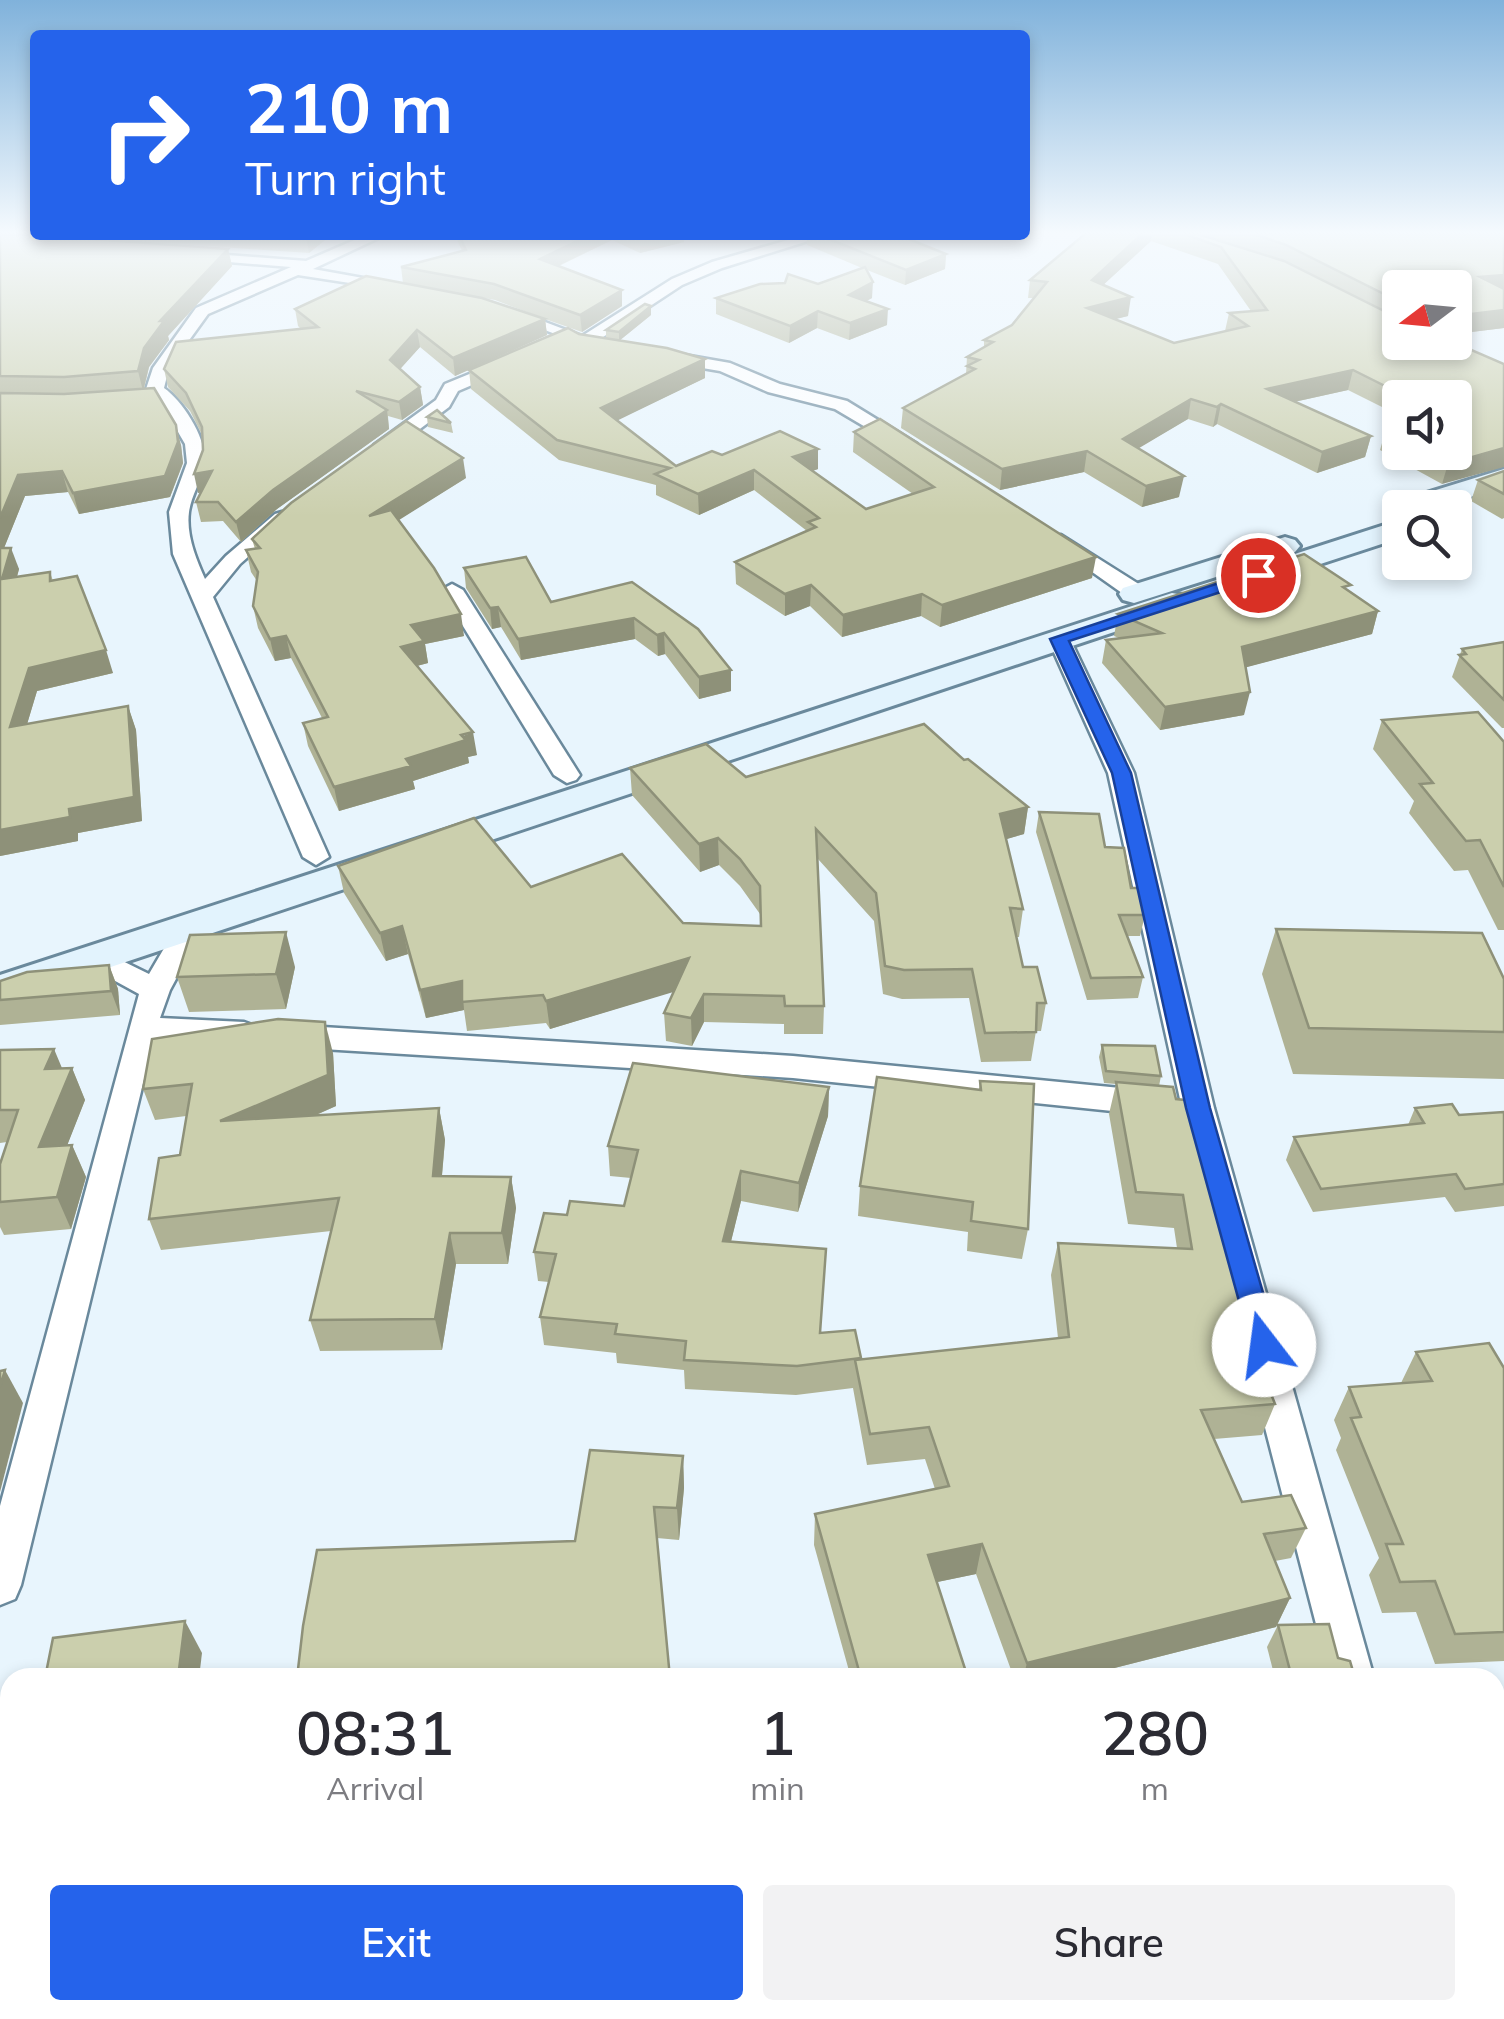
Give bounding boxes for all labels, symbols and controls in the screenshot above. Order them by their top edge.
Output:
text: 210 m [245,63,453,151]
icon: right [80,70,210,200]
text: Turn right [245,150,446,206]
north arrow [1382,270,1472,360]
map controls [1382,270,1472,580]
button: sound [1382,380,1472,470]
button: search [1382,490,1472,580]
pin [1216,533,1301,618]
icon: arrive [1231,548,1286,603]
position arrow [1212,1293,1316,1397]
text: 08:31 [296,1695,454,1770]
text: 1 [760,1695,796,1770]
text: 280 [1101,1695,1209,1770]
text: Arrival [326,1768,424,1808]
text: min [750,1768,805,1808]
text: m [1141,1768,1169,1808]
button: Exit [50,1885,743,2000]
button: Share [763,1885,1455,2000]

